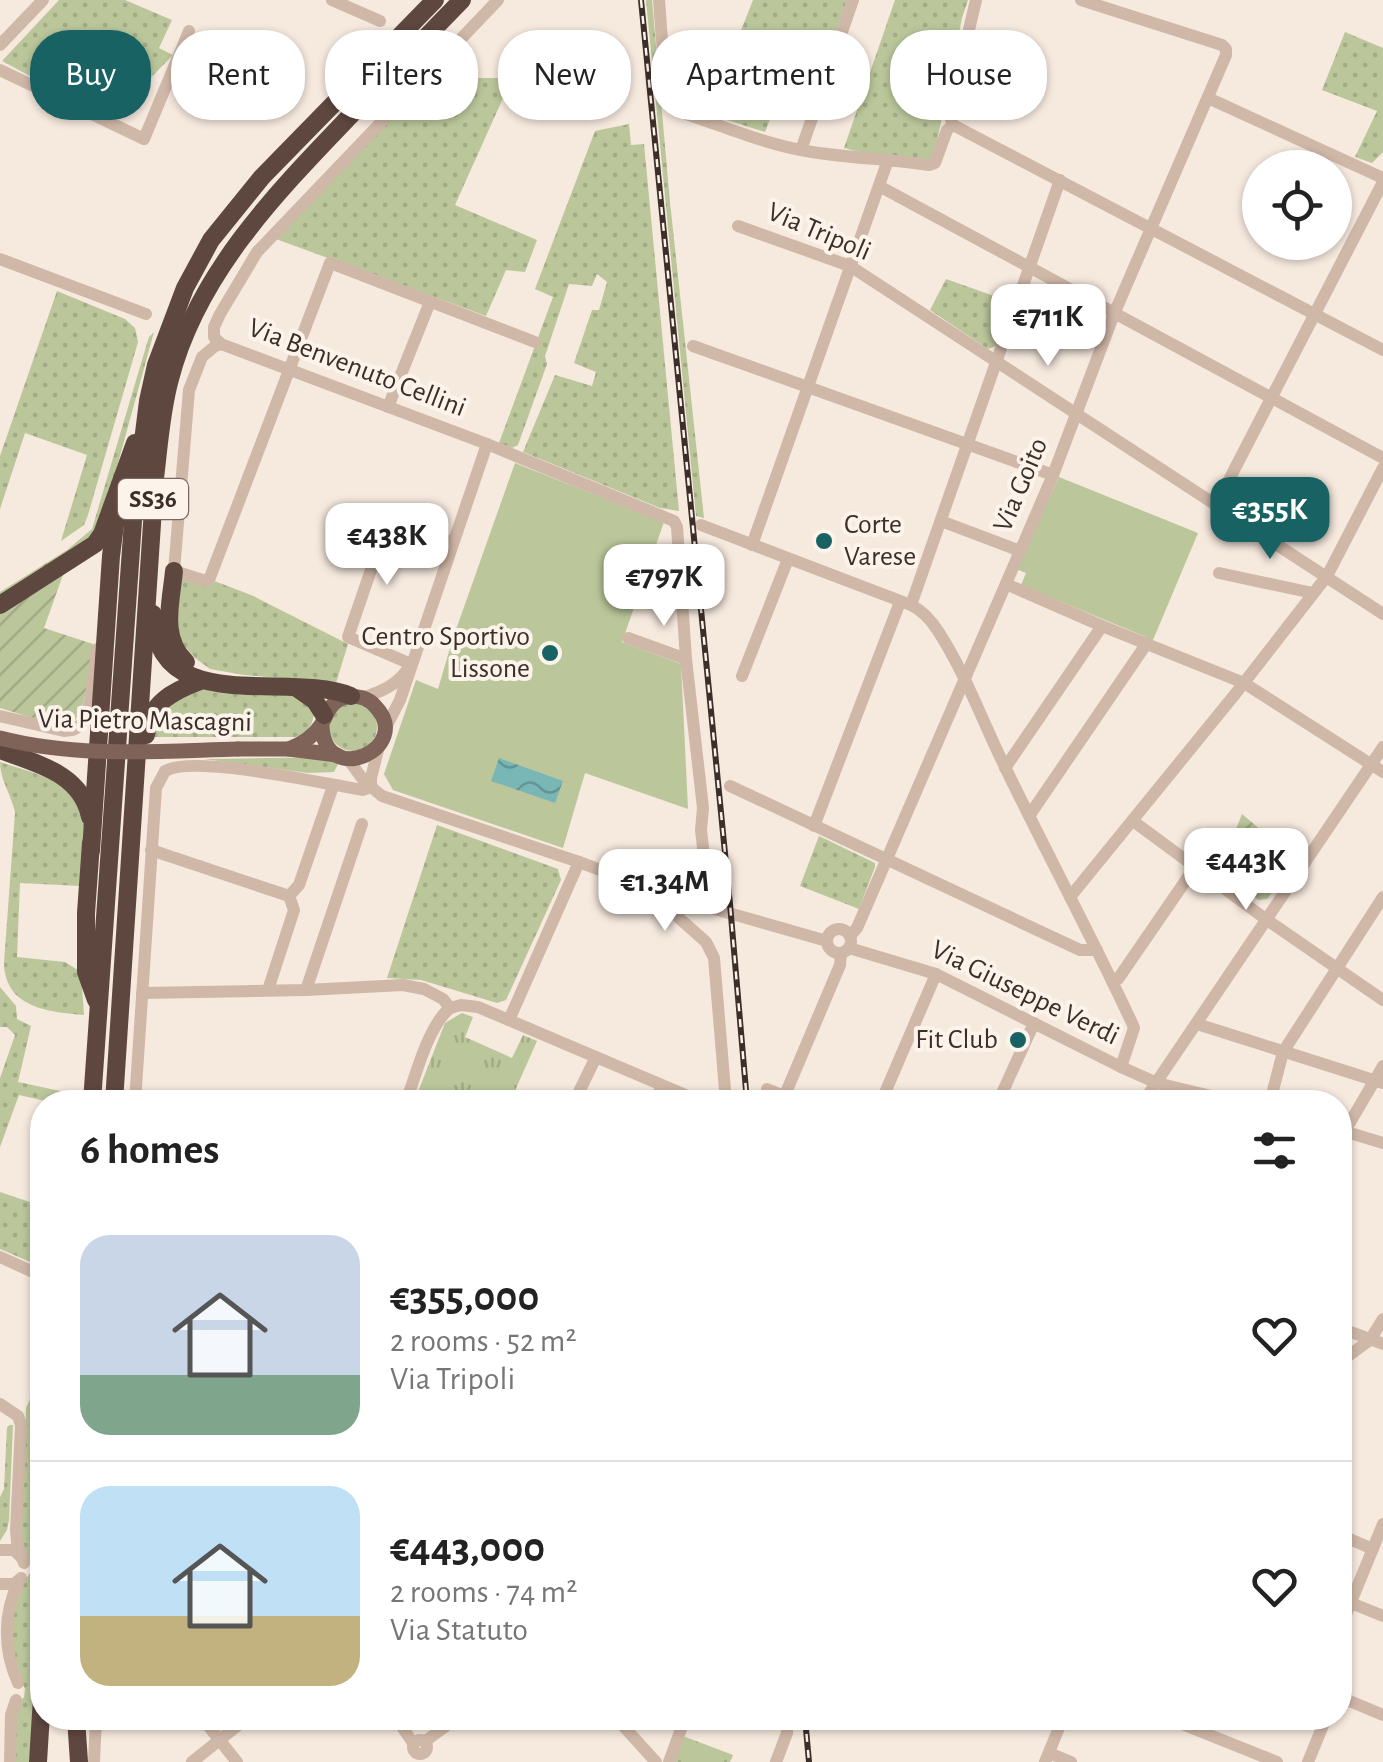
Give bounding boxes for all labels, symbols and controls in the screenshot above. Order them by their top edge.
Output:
chip: Buy [30,30,151,120]
chip: Rent [171,30,305,120]
chip: Filters [325,30,478,120]
chip: New [498,30,631,120]
chip: Apartment [651,30,870,120]
chip: House [890,30,1047,120]
map controls [1242,150,1352,260]
button: locate [1242,150,1352,260]
street label: Via Tripoli [763,198,875,266]
pin: €711K [978,284,1118,369]
text: €711K [1013,300,1083,332]
street label: Via Benvenuto Cellini [244,314,470,422]
street label: Via Goito [989,434,1053,536]
pin: €355K [1200,477,1340,562]
road number: SS36 [118,479,188,519]
text: €355K [1232,493,1308,525]
pin: €438K [317,503,457,588]
place label: Corte Varese [844,511,916,571]
text: €438K [347,519,427,551]
marker: Corte Varese [813,530,835,552]
pin: €797K [594,544,734,629]
text: €797K [626,560,702,592]
place label: Centro Sportivo Lissone [361,623,530,683]
marker: Centro Sportivo Lissone [539,642,561,664]
street label: Via Pietro Mascagni [38,705,252,737]
pin: €443K [1176,828,1316,913]
text: €443K [1206,844,1286,876]
pin: €1.34M [584,849,746,934]
text: €1.34M [620,865,710,897]
street label: Via Giuseppe Verdi [927,935,1123,1051]
place label: Fit Club [915,1026,998,1054]
marker: Fit Club [1007,1029,1029,1051]
icon: filters [1247,1123,1302,1178]
text: 6 homes [80,1129,219,1171]
icon: home [160,1275,280,1395]
text: €355,000 [390,1276,539,1318]
icon: heart [1247,1308,1302,1363]
text: 2 rooms · 52 m² [390,1325,577,1357]
text: Via Tripoli [390,1363,515,1395]
icon: home [160,1526,280,1646]
text: €443,000 [390,1527,545,1569]
icon: heart [1247,1559,1302,1614]
text: 2 rooms · 74 m² [390,1576,577,1608]
text: Via Statuto [390,1614,528,1646]

